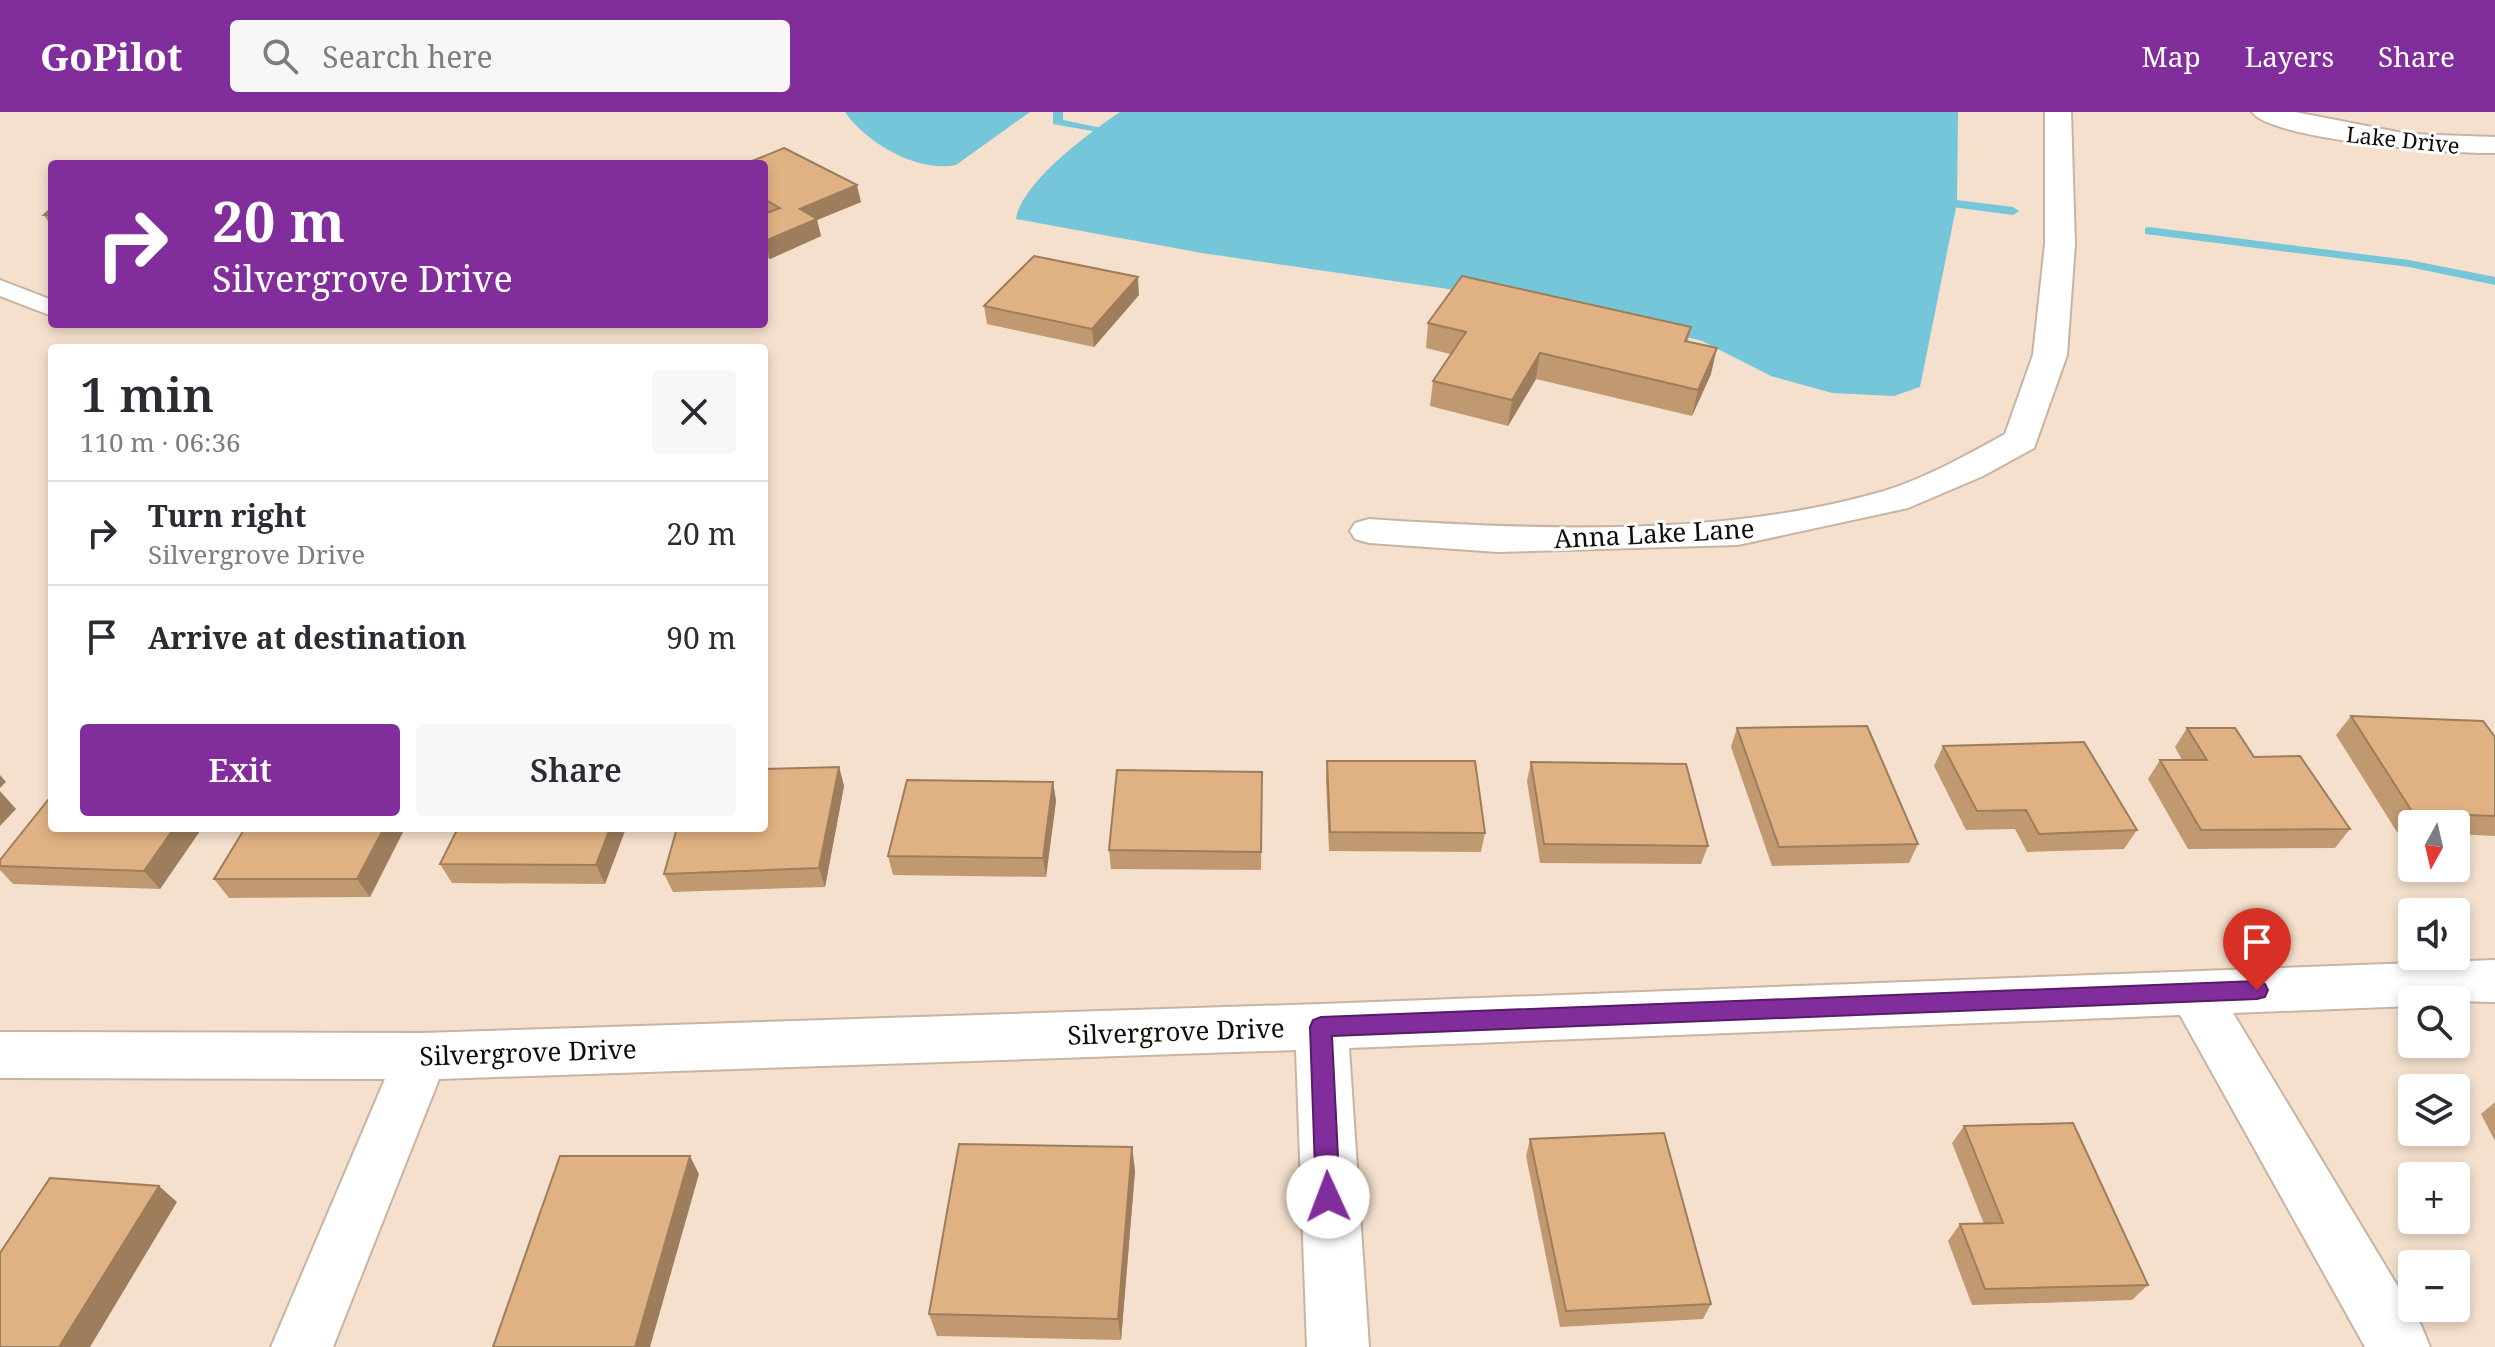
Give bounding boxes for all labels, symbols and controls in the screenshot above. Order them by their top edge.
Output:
search box [230,20,790,92]
text: GoPilot [40,30,182,82]
icon: search [258,34,302,78]
text: Search here [322,36,493,77]
text: Map [2142,37,2201,75]
text: Layers [2245,37,2334,75]
text: Share [2378,37,2455,75]
street label: Lake Drive [2345,118,2461,160]
text: 20 m [212,182,345,258]
icon: right [80,192,184,296]
text: Silvergrove Drive [212,254,513,303]
text: 1 min [80,361,214,426]
button: close [652,370,736,454]
text: 110 m · 06:36 [80,424,241,460]
text: Turn right [148,495,306,536]
street label: Anna Lake Lane [1553,510,1755,556]
icon: right [80,511,124,555]
text: 20 m [666,513,736,554]
text: Silvergrove Drive [148,536,365,572]
icon: arrive [80,615,124,659]
text: Arrive at destination [148,617,467,658]
text: 90 m [666,617,736,658]
button: Exit [80,724,400,816]
button: Share [416,724,736,816]
north arrow [2398,810,2470,882]
map controls [2398,810,2470,1322]
button: sound [2398,898,2470,970]
pin [2223,908,2291,990]
icon: arrive [2235,920,2279,964]
button: search [2398,986,2470,1058]
street label: Silvergrove Drive [1067,1009,1285,1053]
street label: Silvergrove Drive [419,1030,637,1074]
button: layers [2398,1074,2470,1146]
position arrow [1286,1155,1370,1239]
button: + [2398,1162,2470,1234]
button: − [2398,1250,2470,1322]

